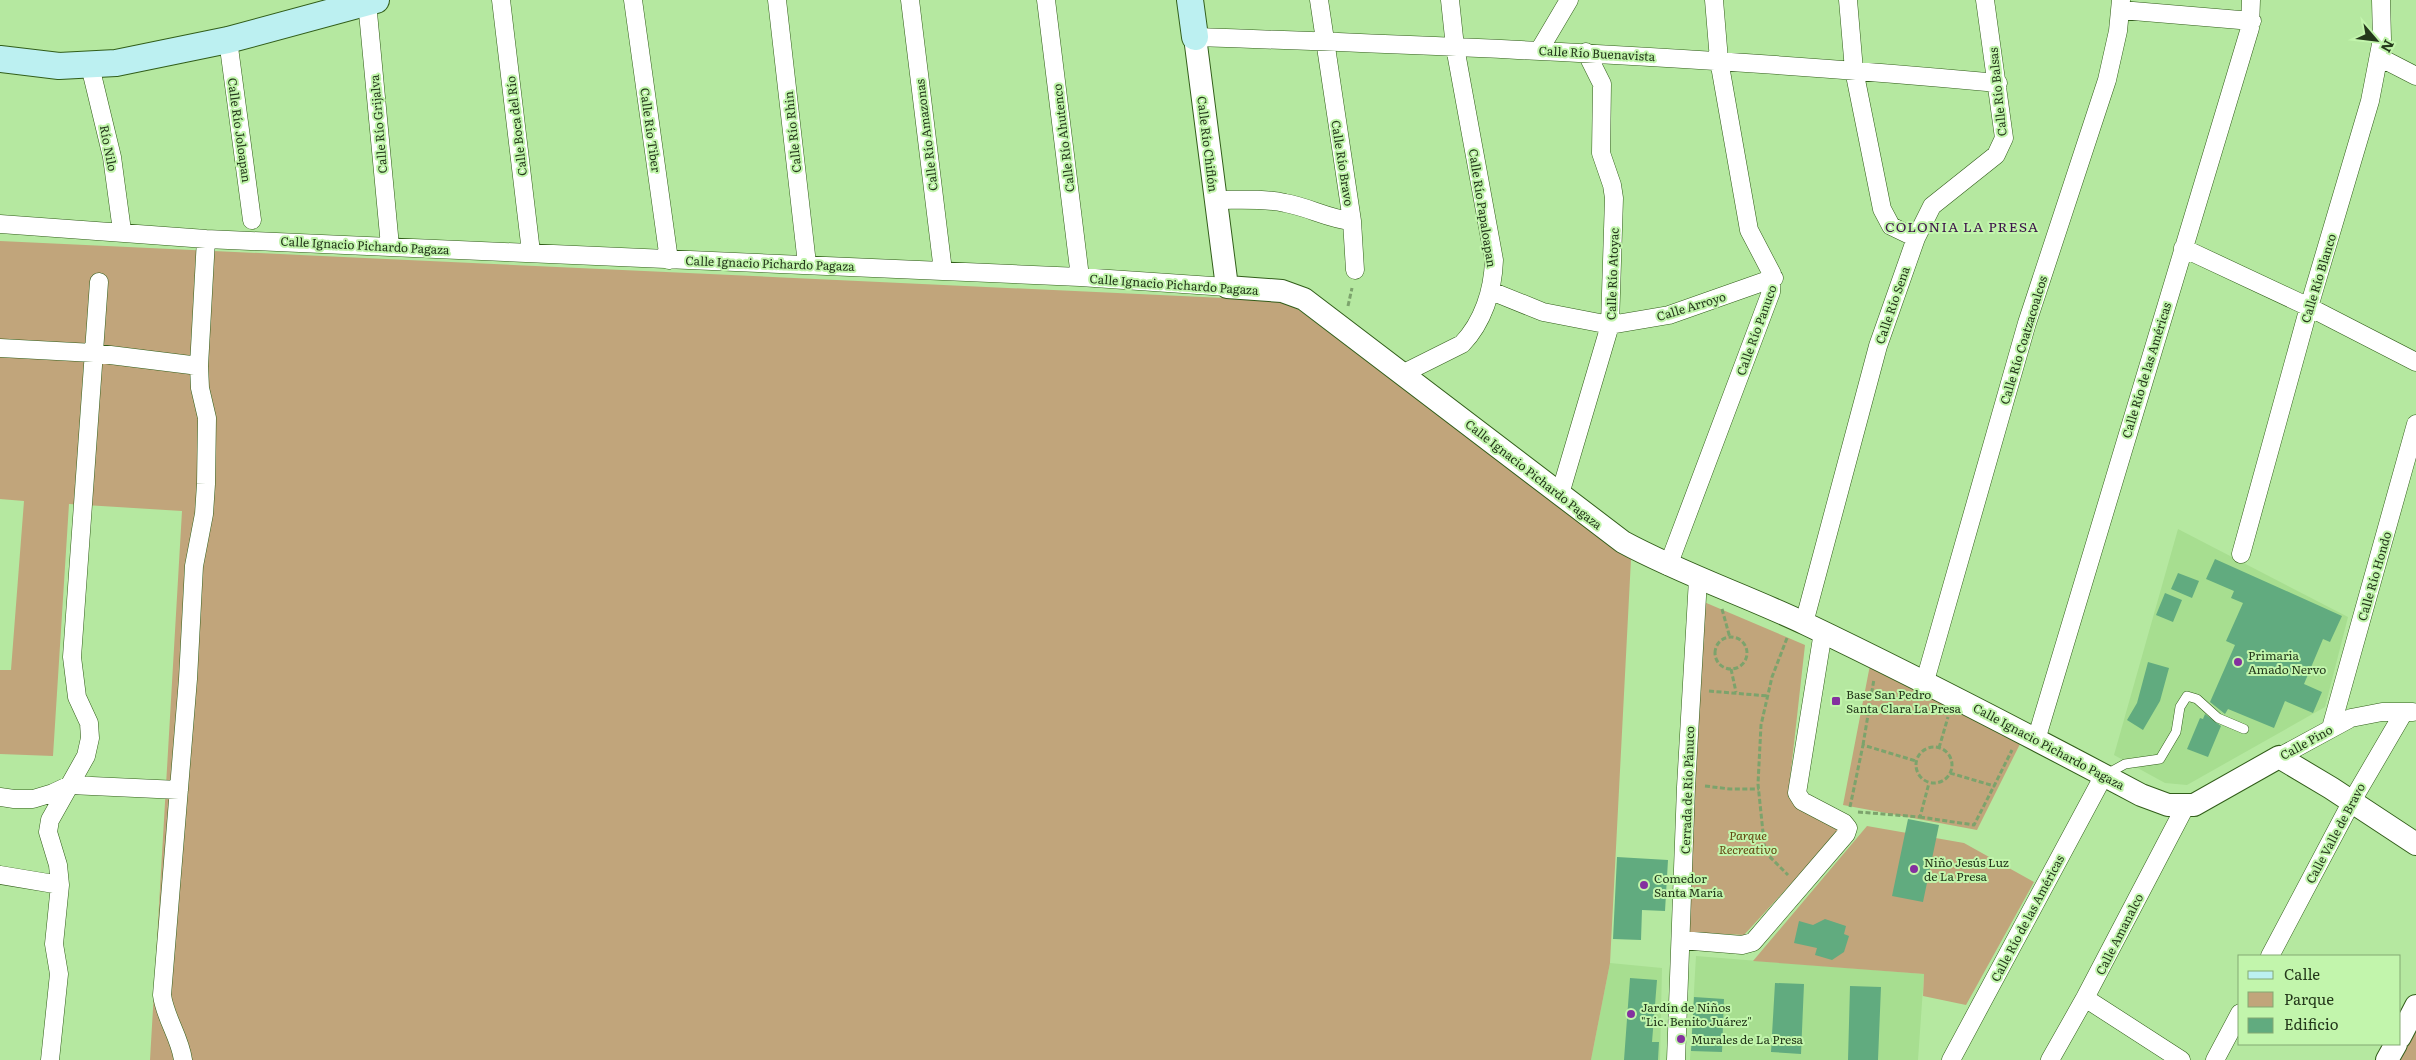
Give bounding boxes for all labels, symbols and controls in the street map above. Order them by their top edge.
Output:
north arrow [2351,15,2401,65]
text: N [2377,37,2400,57]
street label: Calle Río Buenavista [1538,41,1656,65]
street label: Calle Río Balsas [1983,46,2011,137]
street label: Calle Río Grijalva [365,73,391,174]
street label: Calle Boca del Río [501,75,531,177]
street label: Calle Río Joloapan [224,77,256,184]
street label: Calle Río Amazonas [910,77,942,192]
street label: Calle Río Ahutenco [1047,83,1079,193]
street label: Calle Río Tiber [636,87,666,174]
street label: Calle Río Rhin [779,90,805,174]
street label: Calle Río Chiflón [1193,95,1223,193]
street label: Calle Río Bravo [1327,119,1359,207]
street label: Río Nilo [96,123,122,173]
street label: Calle Río Papaloapan [1465,147,1501,269]
district label: COLONIA LA PRESA [1885,216,2039,236]
street label: Calle Río Atoyac [1601,227,1623,321]
street label: Calle Río Blanco [2296,231,2340,325]
street label: Calle Ignacio Pichardo Pagaza [280,232,451,258]
street label: Calle Ignacio Pichardo Pagaza [685,251,855,275]
street label: Calle Río Sena [1870,263,1914,346]
street label: Calle Ignacio Pichardo Pagaza [1089,269,1260,299]
street label: Calle Río Coatzacoalcos [1995,273,2051,406]
street label: Calle Río Panuco [1731,282,1781,378]
street label: Calle Arroyo [1654,287,1728,325]
street label: Calle Río de las Américas [2117,299,2175,440]
street label: Calle Ignacio Pichardo Pagaza [1462,415,1607,534]
street label: Calle Río Hondo [2353,529,2395,623]
place label: Primaria Amado Nervo [2248,646,2326,678]
marker: Primaria Amado Nervo [2232,656,2244,668]
place label: Base San Pedro Santa Clara La Presa [1846,685,1962,717]
marker: Base San Pedro Santa Clara La Presa [1830,695,1842,707]
street label: Calle Ignacio Pichardo Pagaza [1970,698,2128,794]
street label: Calle Pino [2277,720,2335,764]
street label: Cerrada de Río Pánuco [1676,726,1698,854]
street label: Calle Valle de Bravo [2301,780,2369,886]
park label: Parque Recreativo [1719,826,1777,858]
street label: Calle Río de las Américas [1986,851,2068,985]
place label: Niño Jesús Luz de La Presa [1924,853,2009,885]
marker: Niño Jesús Luz de La Presa [1908,863,1920,875]
place label: Comedor Santa María [1654,869,1723,901]
marker: Comedor Santa María [1638,879,1650,891]
street label: Calle Amanalco [2091,890,2147,978]
legend [2238,955,2401,1045]
text: Calle [2284,962,2320,985]
text: Parque [2284,987,2334,1010]
place label: Jardín de Niños "Lic. Benito Juárez" [1641,998,1752,1030]
marker: Jardín de Niños "Lic. Benito Juárez" [1625,1008,1637,1020]
text: Edificio [2284,1012,2339,1035]
place label: Murales de La Presa [1691,1030,1804,1048]
marker: Murales de La Presa [1675,1033,1687,1045]

